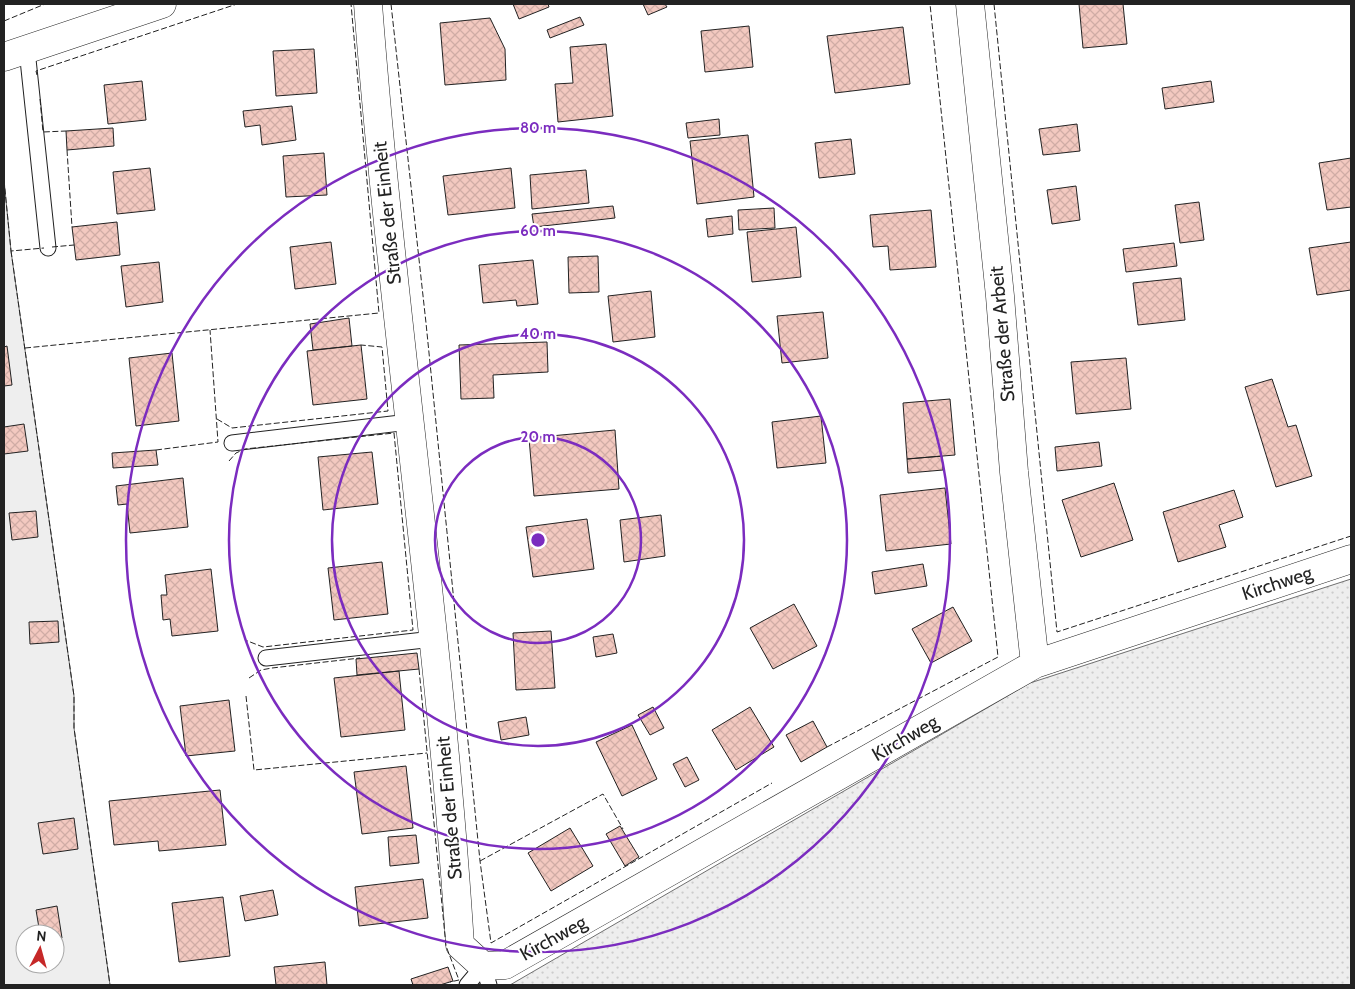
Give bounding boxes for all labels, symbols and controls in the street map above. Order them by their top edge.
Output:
text: 80 m [520,119,556,137]
street label: Straße der Einheit [368,140,406,286]
text: 60 m [520,222,556,240]
street label: Straße der Arbeit [985,265,1019,403]
text: 40 m [520,325,556,343]
text: 20 m [521,428,555,446]
centre of rings [529,531,547,549]
street label: Kirchweg [1239,561,1316,605]
street label: Kirchweg [868,710,943,766]
street label: Straße der Einheit [431,735,467,881]
street label: Kirchweg [516,910,591,966]
north arrow [15,924,65,974]
text: N [35,927,47,946]

